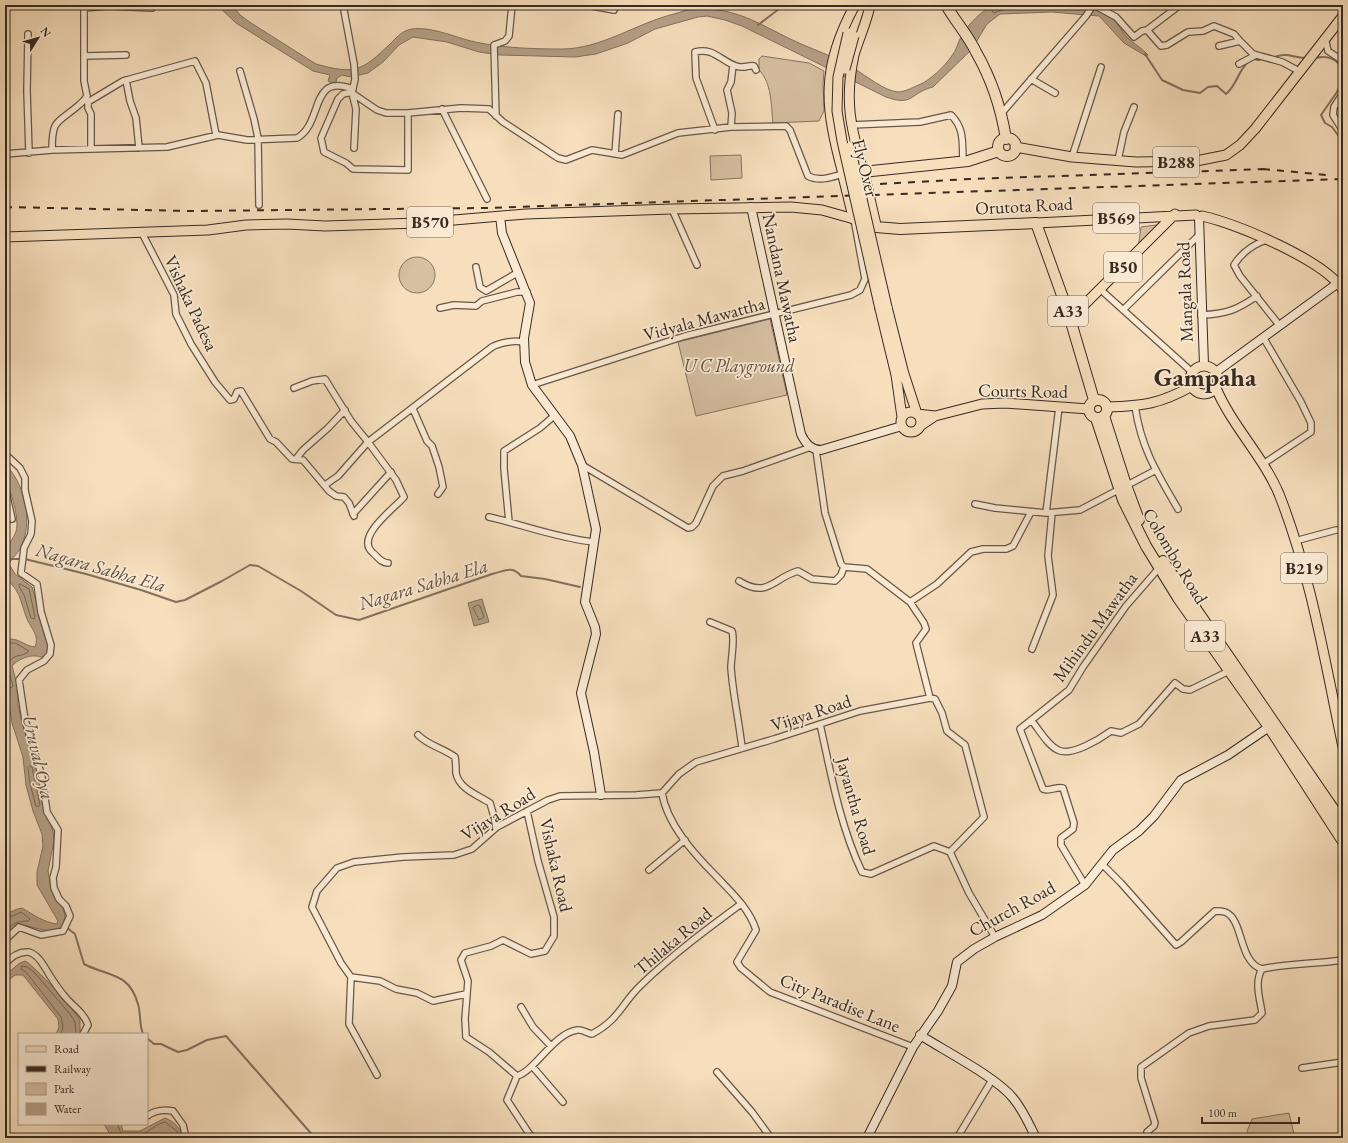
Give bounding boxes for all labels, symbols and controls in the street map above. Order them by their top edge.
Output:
north arrow [18,18,58,58]
text: N [38,24,54,40]
street label: Fly Over [847,136,884,199]
road number: B288 [1153,147,1199,177]
street label: Orutota Road [974,191,1074,220]
road number: B569 [1093,203,1139,233]
road number: B570 [407,207,453,237]
street label: Nandana Mawatha [758,211,808,345]
street label: Mangala Road [1171,241,1198,343]
street label: Vishaka Padesa [159,251,224,355]
road number: B50 [1104,252,1142,282]
street label: Vidyala Mawattha [641,291,768,346]
road number: A33 [1048,296,1088,326]
park label: U C Playground [683,354,795,378]
district label: Gampaha [1154,360,1257,394]
street label: Courts Road [978,378,1069,403]
street label: Colombo Road [1138,503,1214,609]
water label: Nagara Sabha Ela [32,537,169,598]
water label: Nagara Sabha Ela [354,553,491,616]
road number: B219 [1281,553,1327,583]
street label: Mihindu Mawatha [1047,567,1143,686]
road number: A33 [1185,621,1225,651]
street label: Vijaya Road [768,688,855,736]
water label: Uruval Oya [17,712,60,802]
street label: Jayantha Road [831,752,882,858]
street label: Vijaya Road [456,781,540,845]
street label: Vishaka Road [535,816,579,915]
street label: Church Road [964,875,1060,942]
street label: Thilaka Road [629,901,717,980]
street label: City Paradise Lane [777,968,904,1037]
legend [18,1033,148,1125]
text: Road [54,1041,80,1057]
text: Railway [54,1061,92,1077]
text: Park [54,1081,75,1097]
scale bar [1202,1099,1299,1125]
text: Water [54,1101,81,1117]
text: 100 m [1208,1105,1238,1121]

